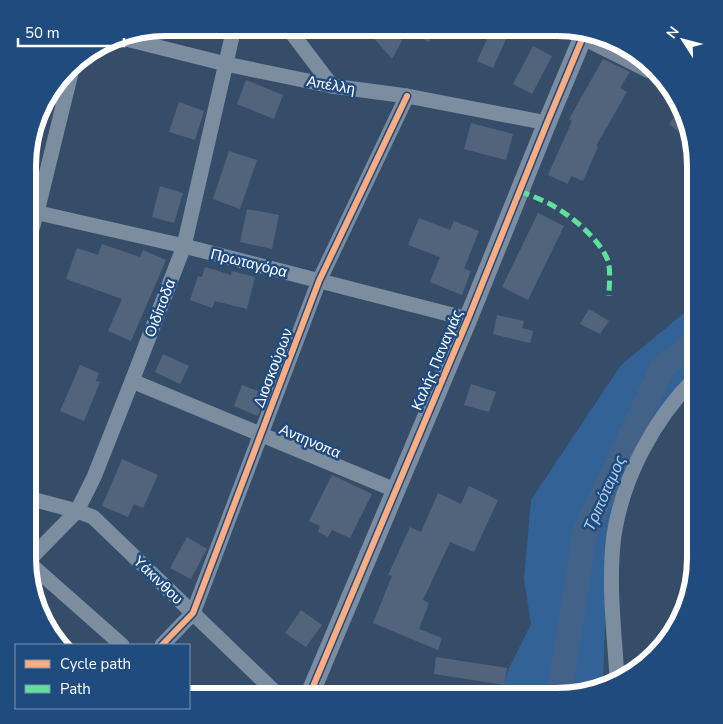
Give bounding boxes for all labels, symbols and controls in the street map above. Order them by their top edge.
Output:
scale bar [18,15,124,47]
north arrow [658,15,708,65]
text: 50 m [25,23,60,43]
text: N [662,23,684,42]
street label: Απέλλη [305,71,357,99]
street label: Πρωταγόρα [209,244,290,282]
street label: Οιδίποδα [140,276,180,340]
street label: Καλής Παναγιάς [407,306,467,414]
street label: Διοσκούρων [249,325,297,411]
street label: Αντηνοπα [276,419,344,463]
water label: Τριπόταμος [578,452,632,535]
street label: Υάκινθου [129,551,187,609]
legend [15,644,190,709]
text: Cycle path [60,654,131,674]
text: Path [60,679,91,699]

